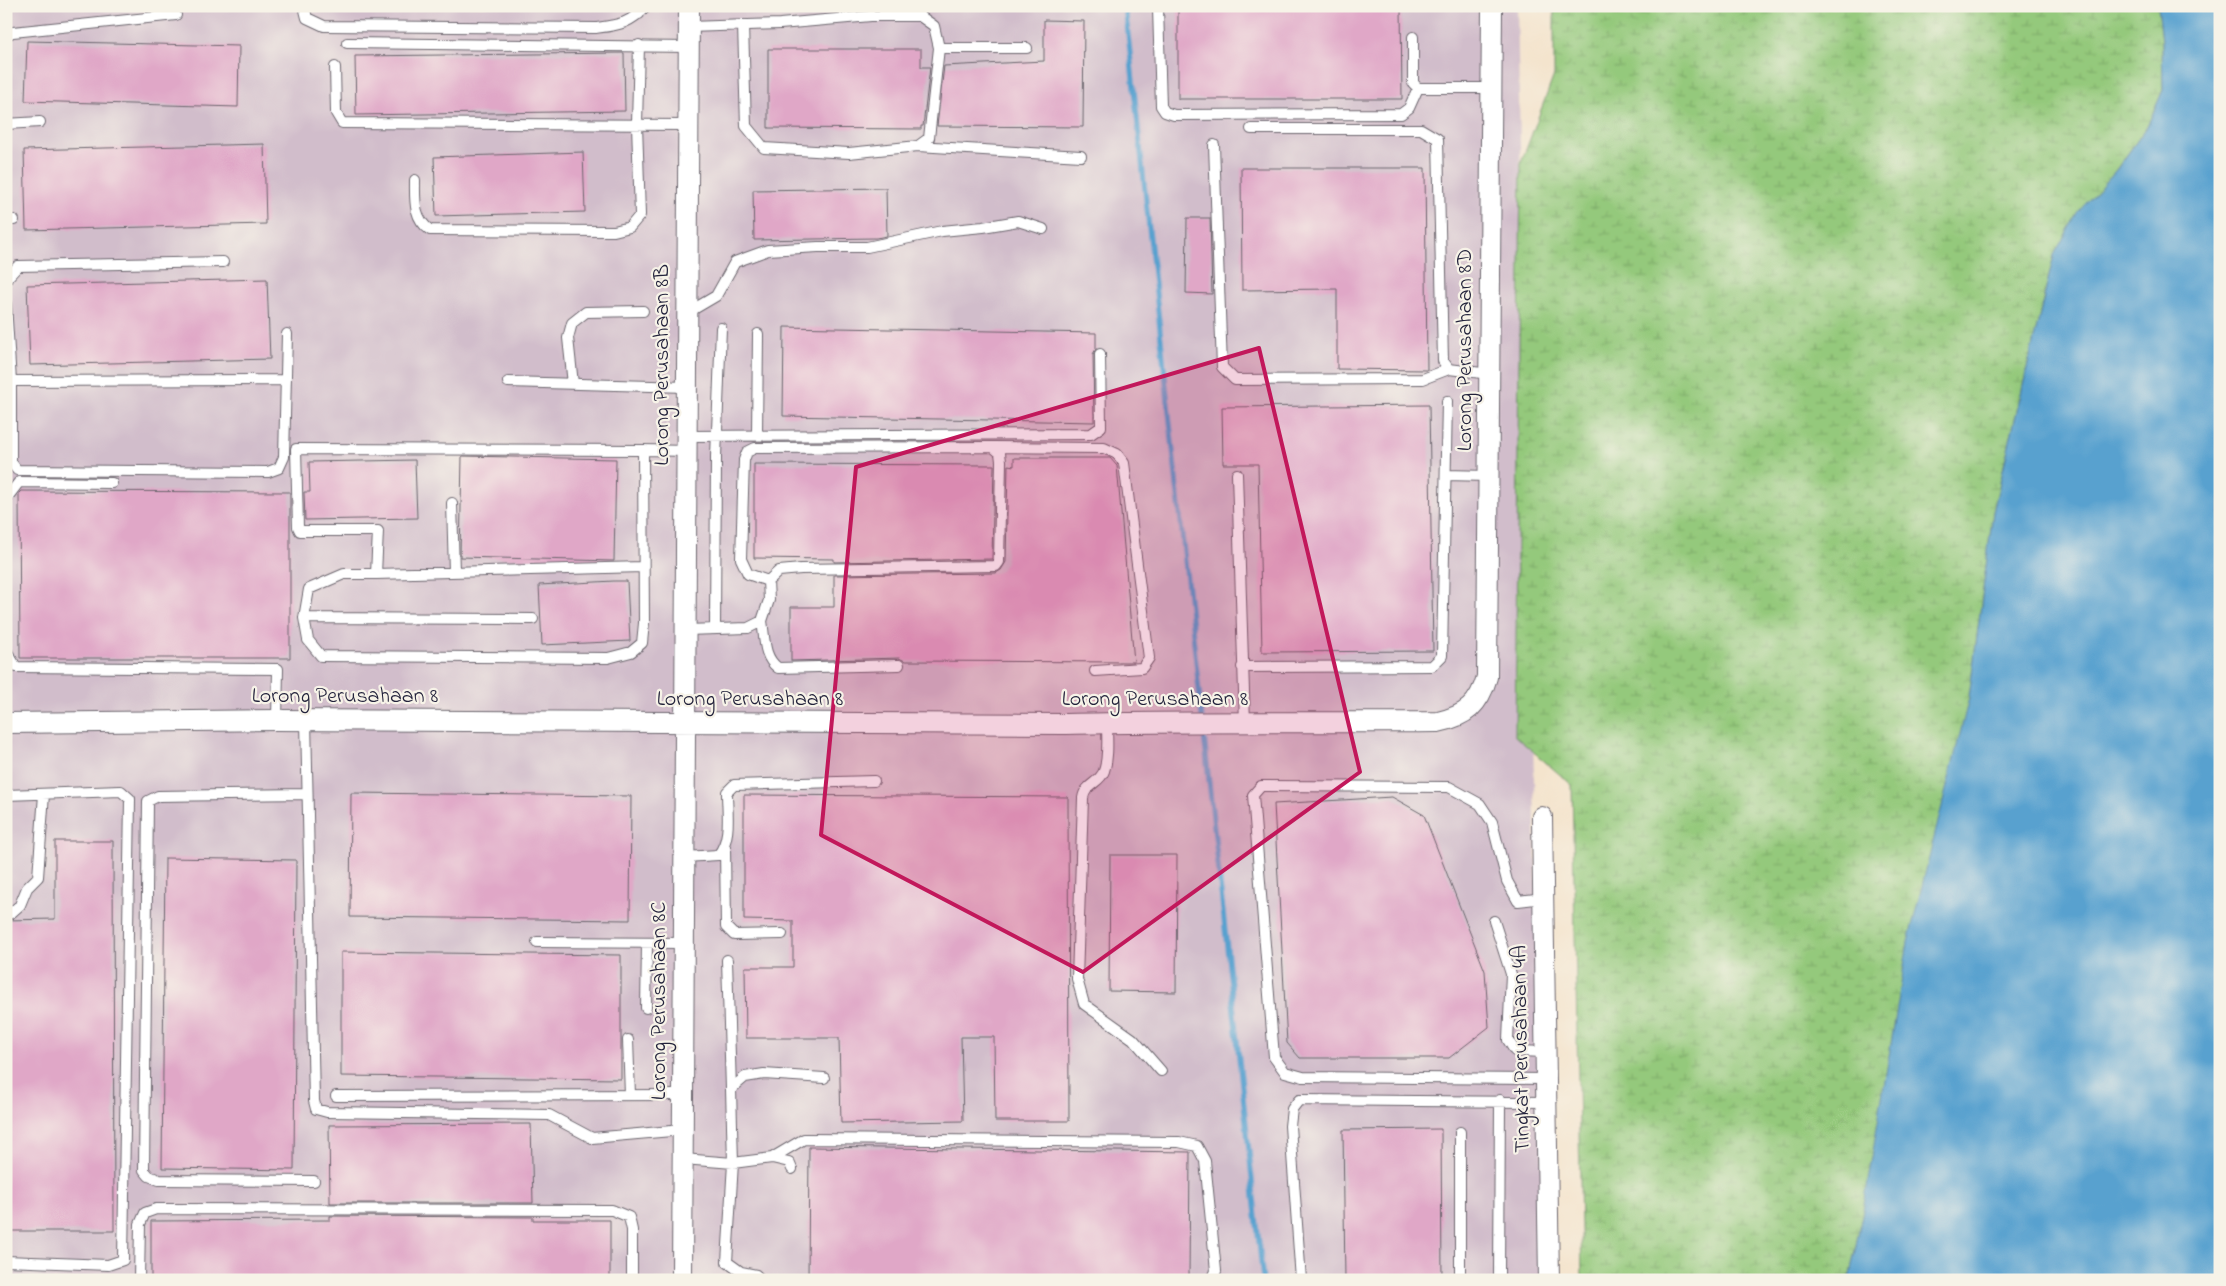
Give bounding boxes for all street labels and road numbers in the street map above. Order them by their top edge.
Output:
street label: Lorong Perusahaan 8D [1450,249,1483,451]
street label: Lorong Perusahaan 8B [647,264,680,466]
street label: Lorong Perusahaan 8 [252,681,438,714]
street label: Lorong Perusahaan 8 [657,684,843,717]
street label: Lorong Perusahaan 8 [1062,684,1248,717]
street label: Lorong Perusahaan 8C [644,902,677,1100]
street label: Tingkat Perusahaan 4A [1504,945,1541,1153]

